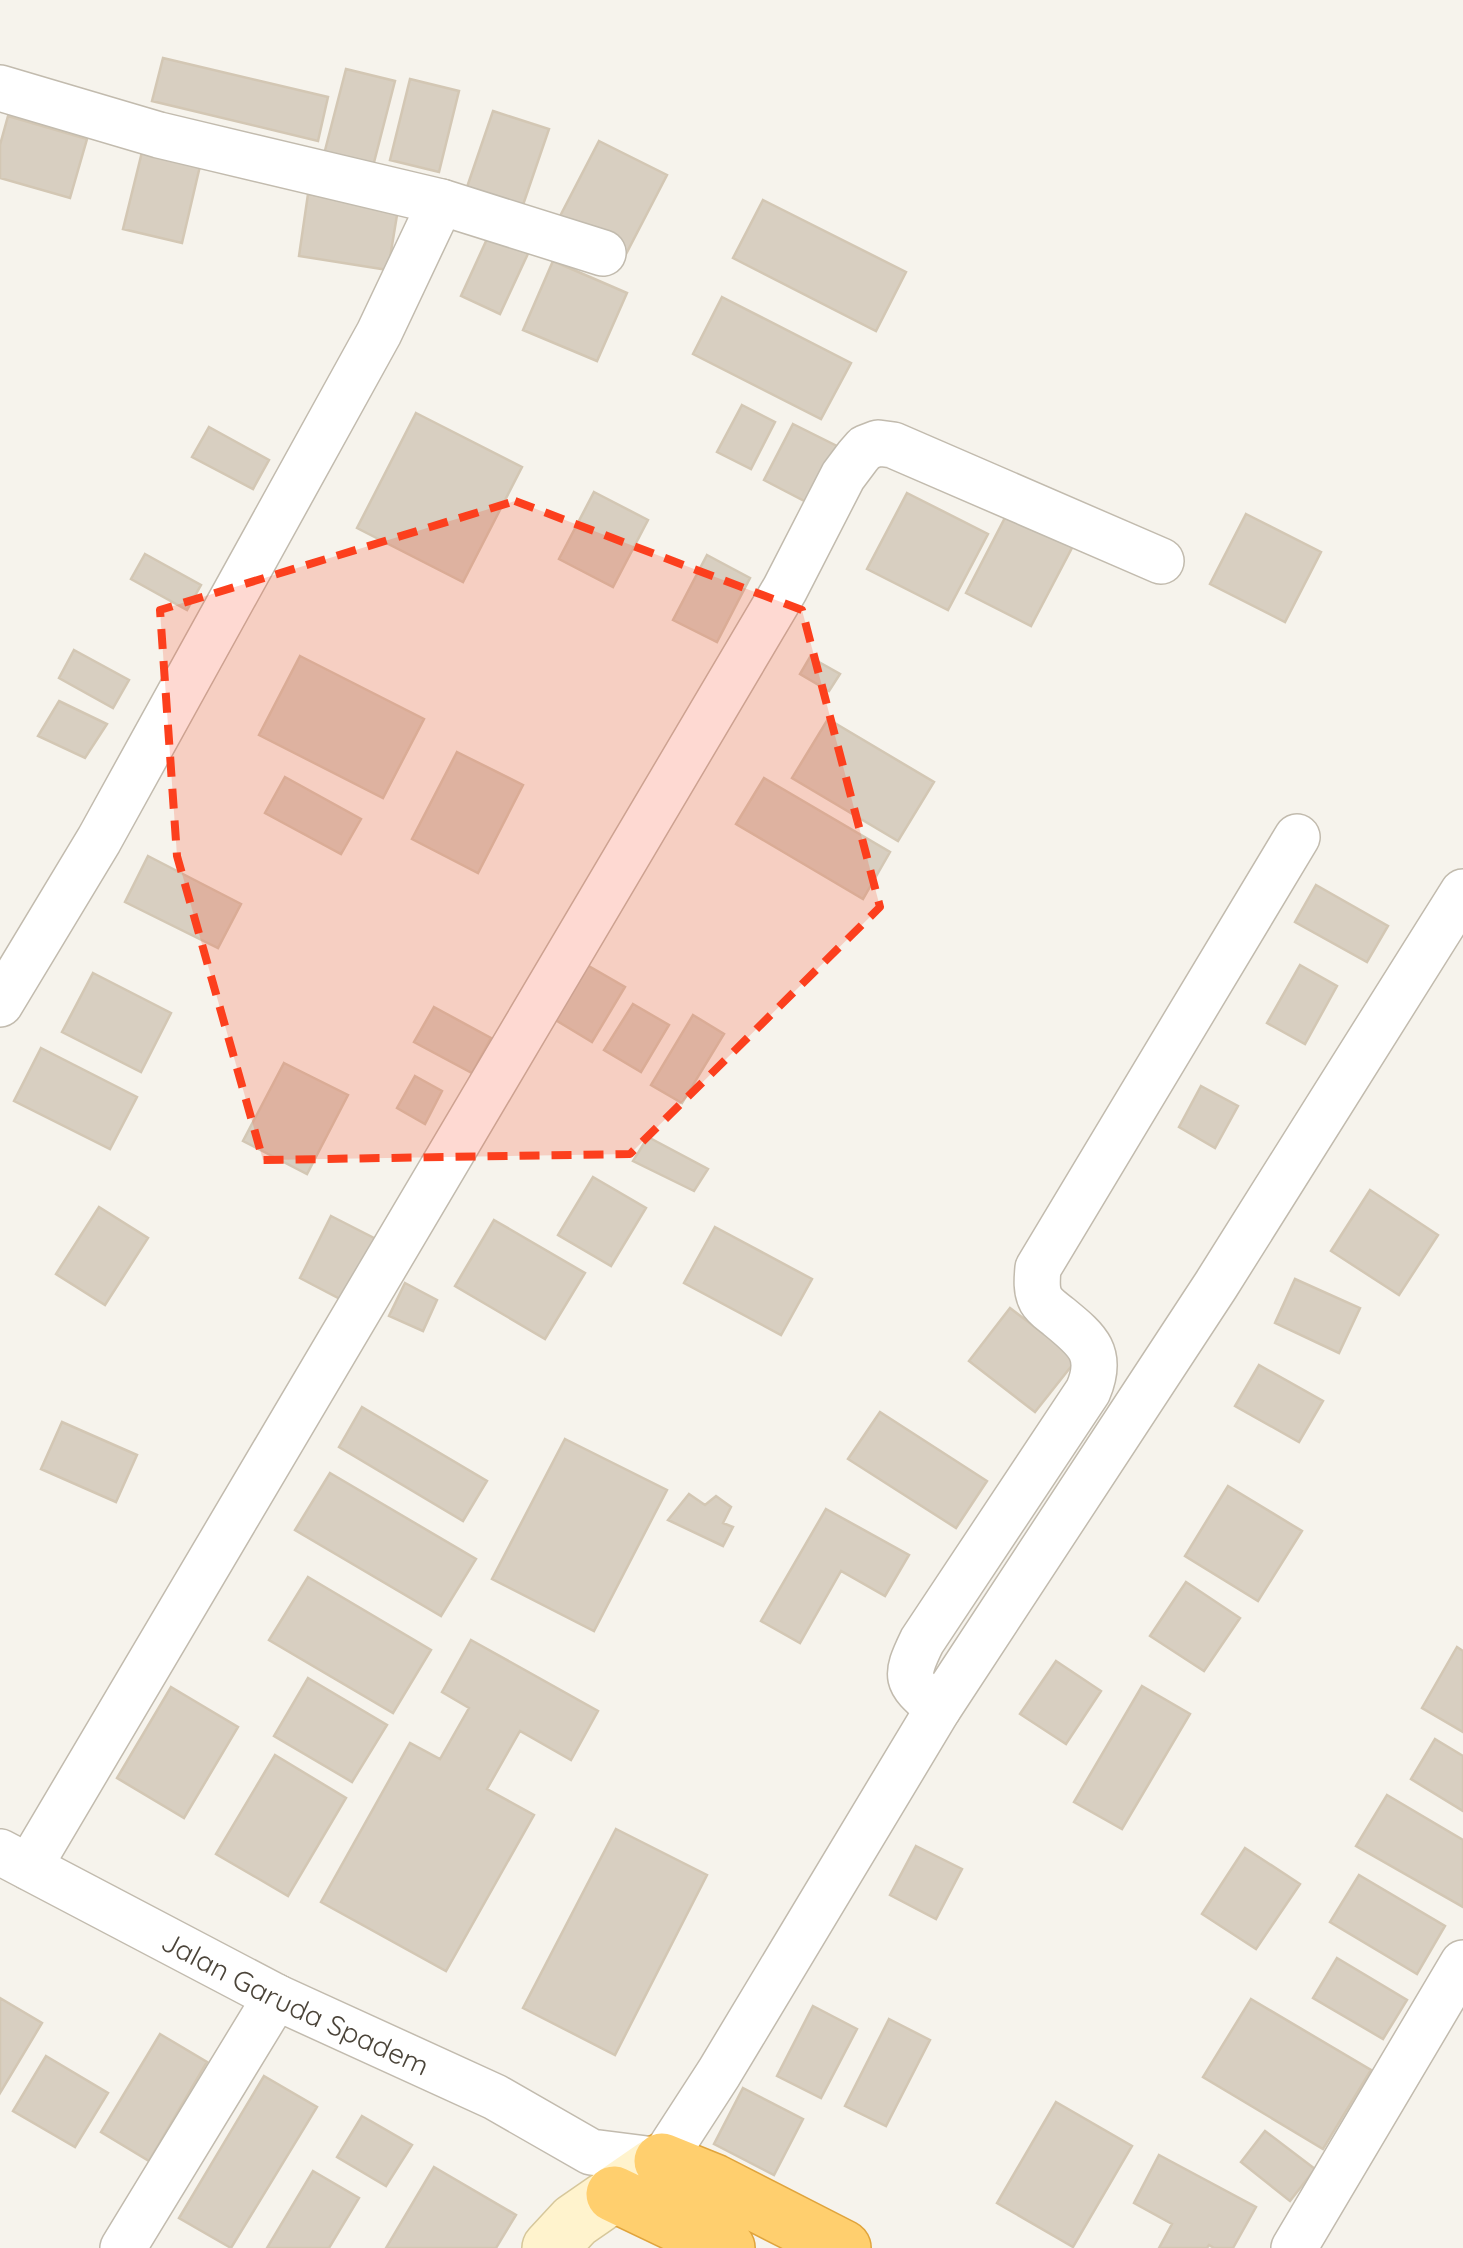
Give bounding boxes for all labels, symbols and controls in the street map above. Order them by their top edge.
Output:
street label: Jalan Garuda Spadem [156,1923,435,2082]

